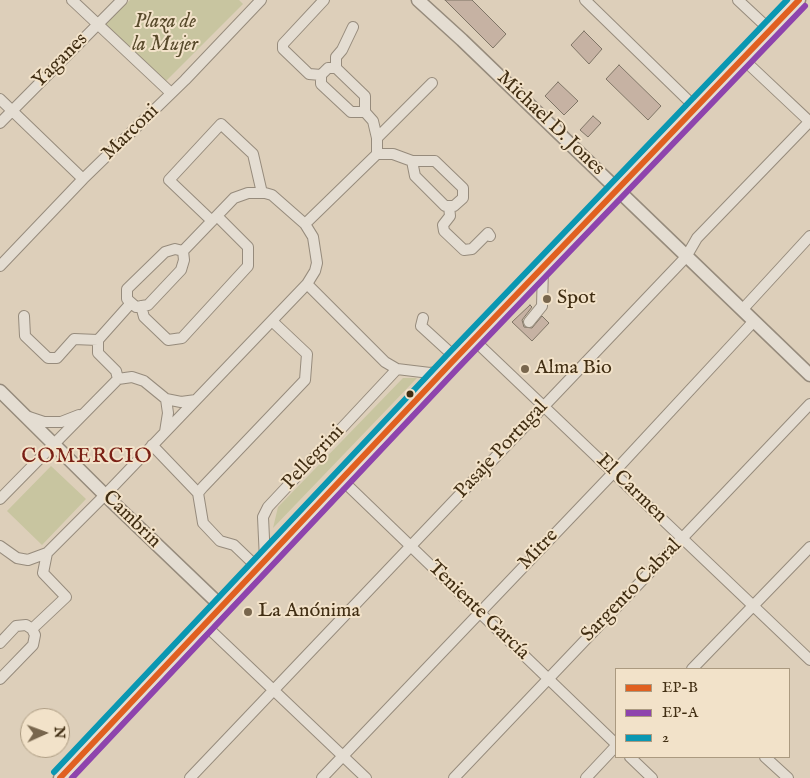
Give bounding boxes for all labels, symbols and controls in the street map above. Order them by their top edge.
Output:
park label: Plaza de la Mujer [132,11,198,58]
street label: Yaganes [28,28,94,94]
street label: Michael D. Jones [491,67,609,181]
street label: Marconi [97,100,165,166]
place label: Spot [557,287,596,311]
marker: Spot [541,293,553,305]
place label: Alma Bio [535,357,612,381]
marker: Alma Bio [519,363,531,375]
unlabelled marker [405,389,415,399]
street label: Pasaje Portugal [450,396,554,504]
street label: Pellegrini [278,421,350,495]
district label: COMERCIO [20,445,154,471]
street label: El Carmen [591,449,671,529]
street label: Cambrin [97,486,165,554]
street label: Mitre [514,525,564,575]
street label: Sargento Cabral [577,535,687,647]
street label: Teniente García [422,556,534,666]
place label: La Anónima [258,600,360,624]
marker: La Anónima [242,606,254,618]
legend [615,668,790,758]
text: EP-B [662,678,698,697]
text: EP-A [662,703,698,722]
north arrow [20,708,70,758]
text: N [50,726,68,739]
text: 2 [662,728,669,747]

